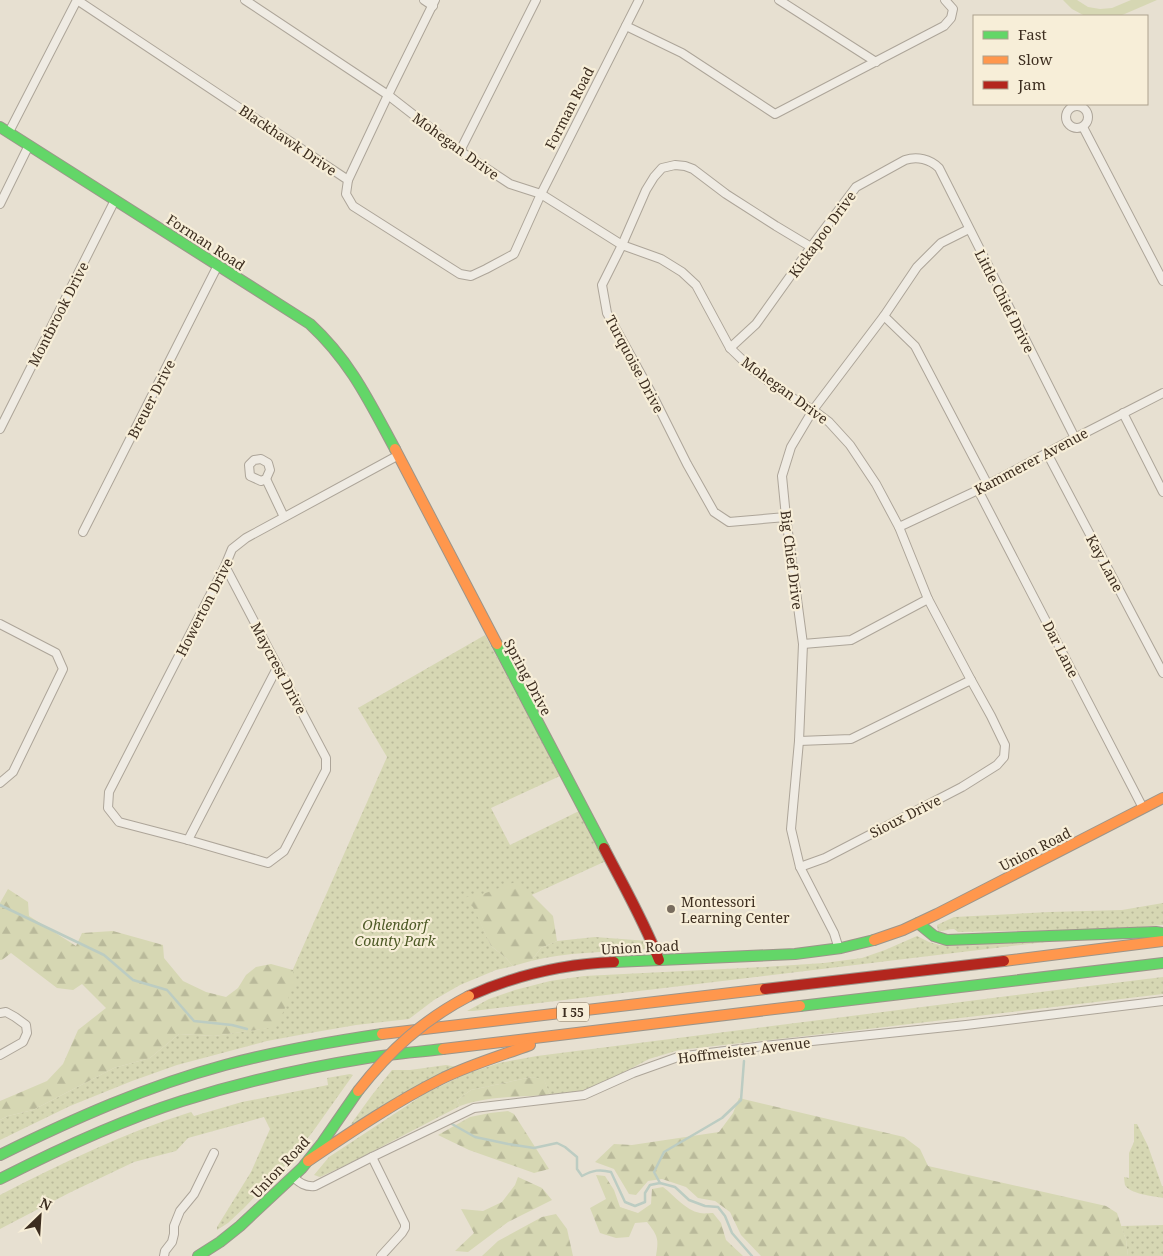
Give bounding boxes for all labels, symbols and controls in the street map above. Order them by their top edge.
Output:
legend [973,15,1148,105]
text: Fast [1018,24,1047,44]
text: Slow [1018,49,1052,69]
street label: Forman Road [540,63,598,152]
text: Jam [1017,74,1046,94]
street label: Blackhawk Drive [235,100,341,180]
street label: Mohegan Drive [409,108,503,184]
street label: Kickapoo Drive [784,187,860,281]
street label: Forman Road [163,210,249,275]
street label: Little Chief Drive [971,246,1039,356]
street label: Montbrook Drive [23,258,93,370]
street label: Turquoise Drive [601,312,669,416]
street label: Mohegan Drive [738,352,832,428]
street label: Breuer Drive [123,356,179,442]
street label: Kammerer Avenue [971,423,1091,499]
street label: Big Chief Drive [776,509,808,611]
street label: Kay Lane [1082,531,1128,595]
street label: Howerton Drive [171,555,237,659]
street label: Dar Lane [1039,617,1083,681]
street label: Maycrest Drive [247,619,311,717]
street label: Spring Drive [500,635,556,719]
street label: Sioux Drive [866,790,944,842]
street label: Union Road [996,823,1074,875]
place label: Montessori Learning Center [681,892,790,927]
marker: Montessori Learning Center [665,903,677,915]
park label: Ohlendorf County Park [354,915,437,950]
street label: Union Road [601,935,680,959]
road number: I 55 [557,1002,589,1022]
street label: Hoffmeister Avenue [677,1032,811,1068]
street label: Union Road [246,1132,314,1202]
north arrow [15,1191,65,1241]
text: N [37,1193,55,1215]

